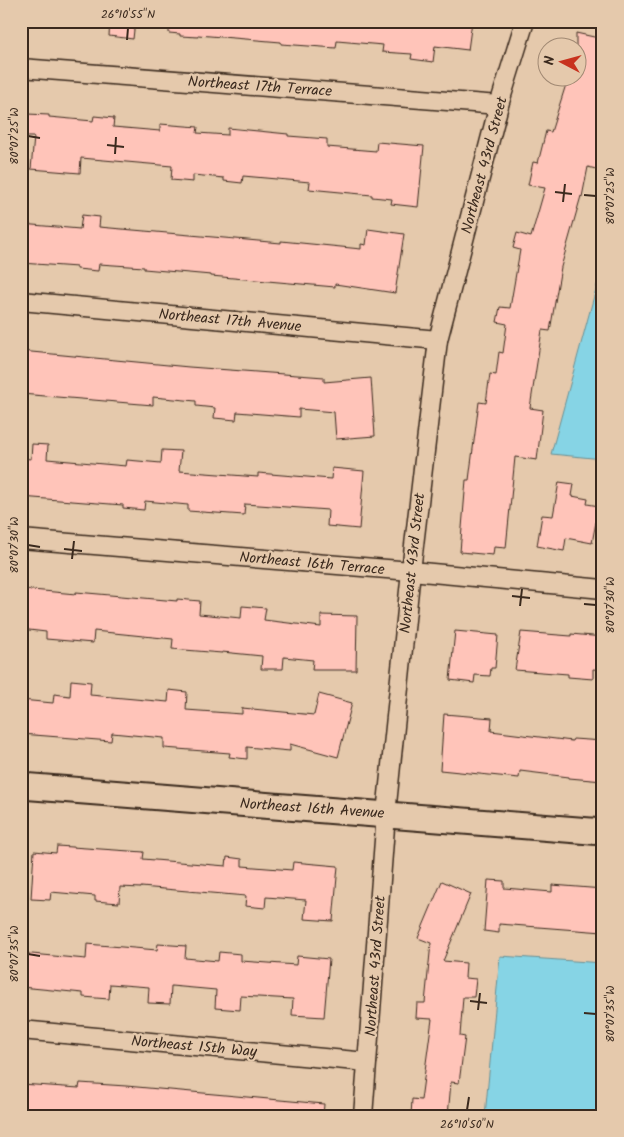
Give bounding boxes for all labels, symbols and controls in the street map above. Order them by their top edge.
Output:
text: 26°10'55"N [101,5,155,24]
north arrow [536,38,586,88]
text: N [539,55,561,66]
street label: Northeast 17th Terrace [187,70,333,104]
street label: Northeast 43rd Street [455,94,515,237]
text: 80°07'25"W [5,107,24,165]
text: 80°07'25"W [601,167,620,225]
street label: Northeast 17th Avenue [157,303,303,339]
street label: Northeast 43rd Street [394,491,432,635]
text: 80°07'30"W [5,517,24,573]
street label: Northeast 16th Terrace [238,546,386,582]
text: 80°07'30"W [601,577,620,633]
street label: Northeast 16th Avenue [239,792,385,826]
street label: Northeast 43rd Street [359,895,393,1037]
text: 80°07'35"W [5,925,24,983]
text: 80°07'35"W [601,985,620,1043]
street label: Northeast 15th Way [130,1030,259,1065]
text: 26°10'50"N [440,1115,494,1134]

